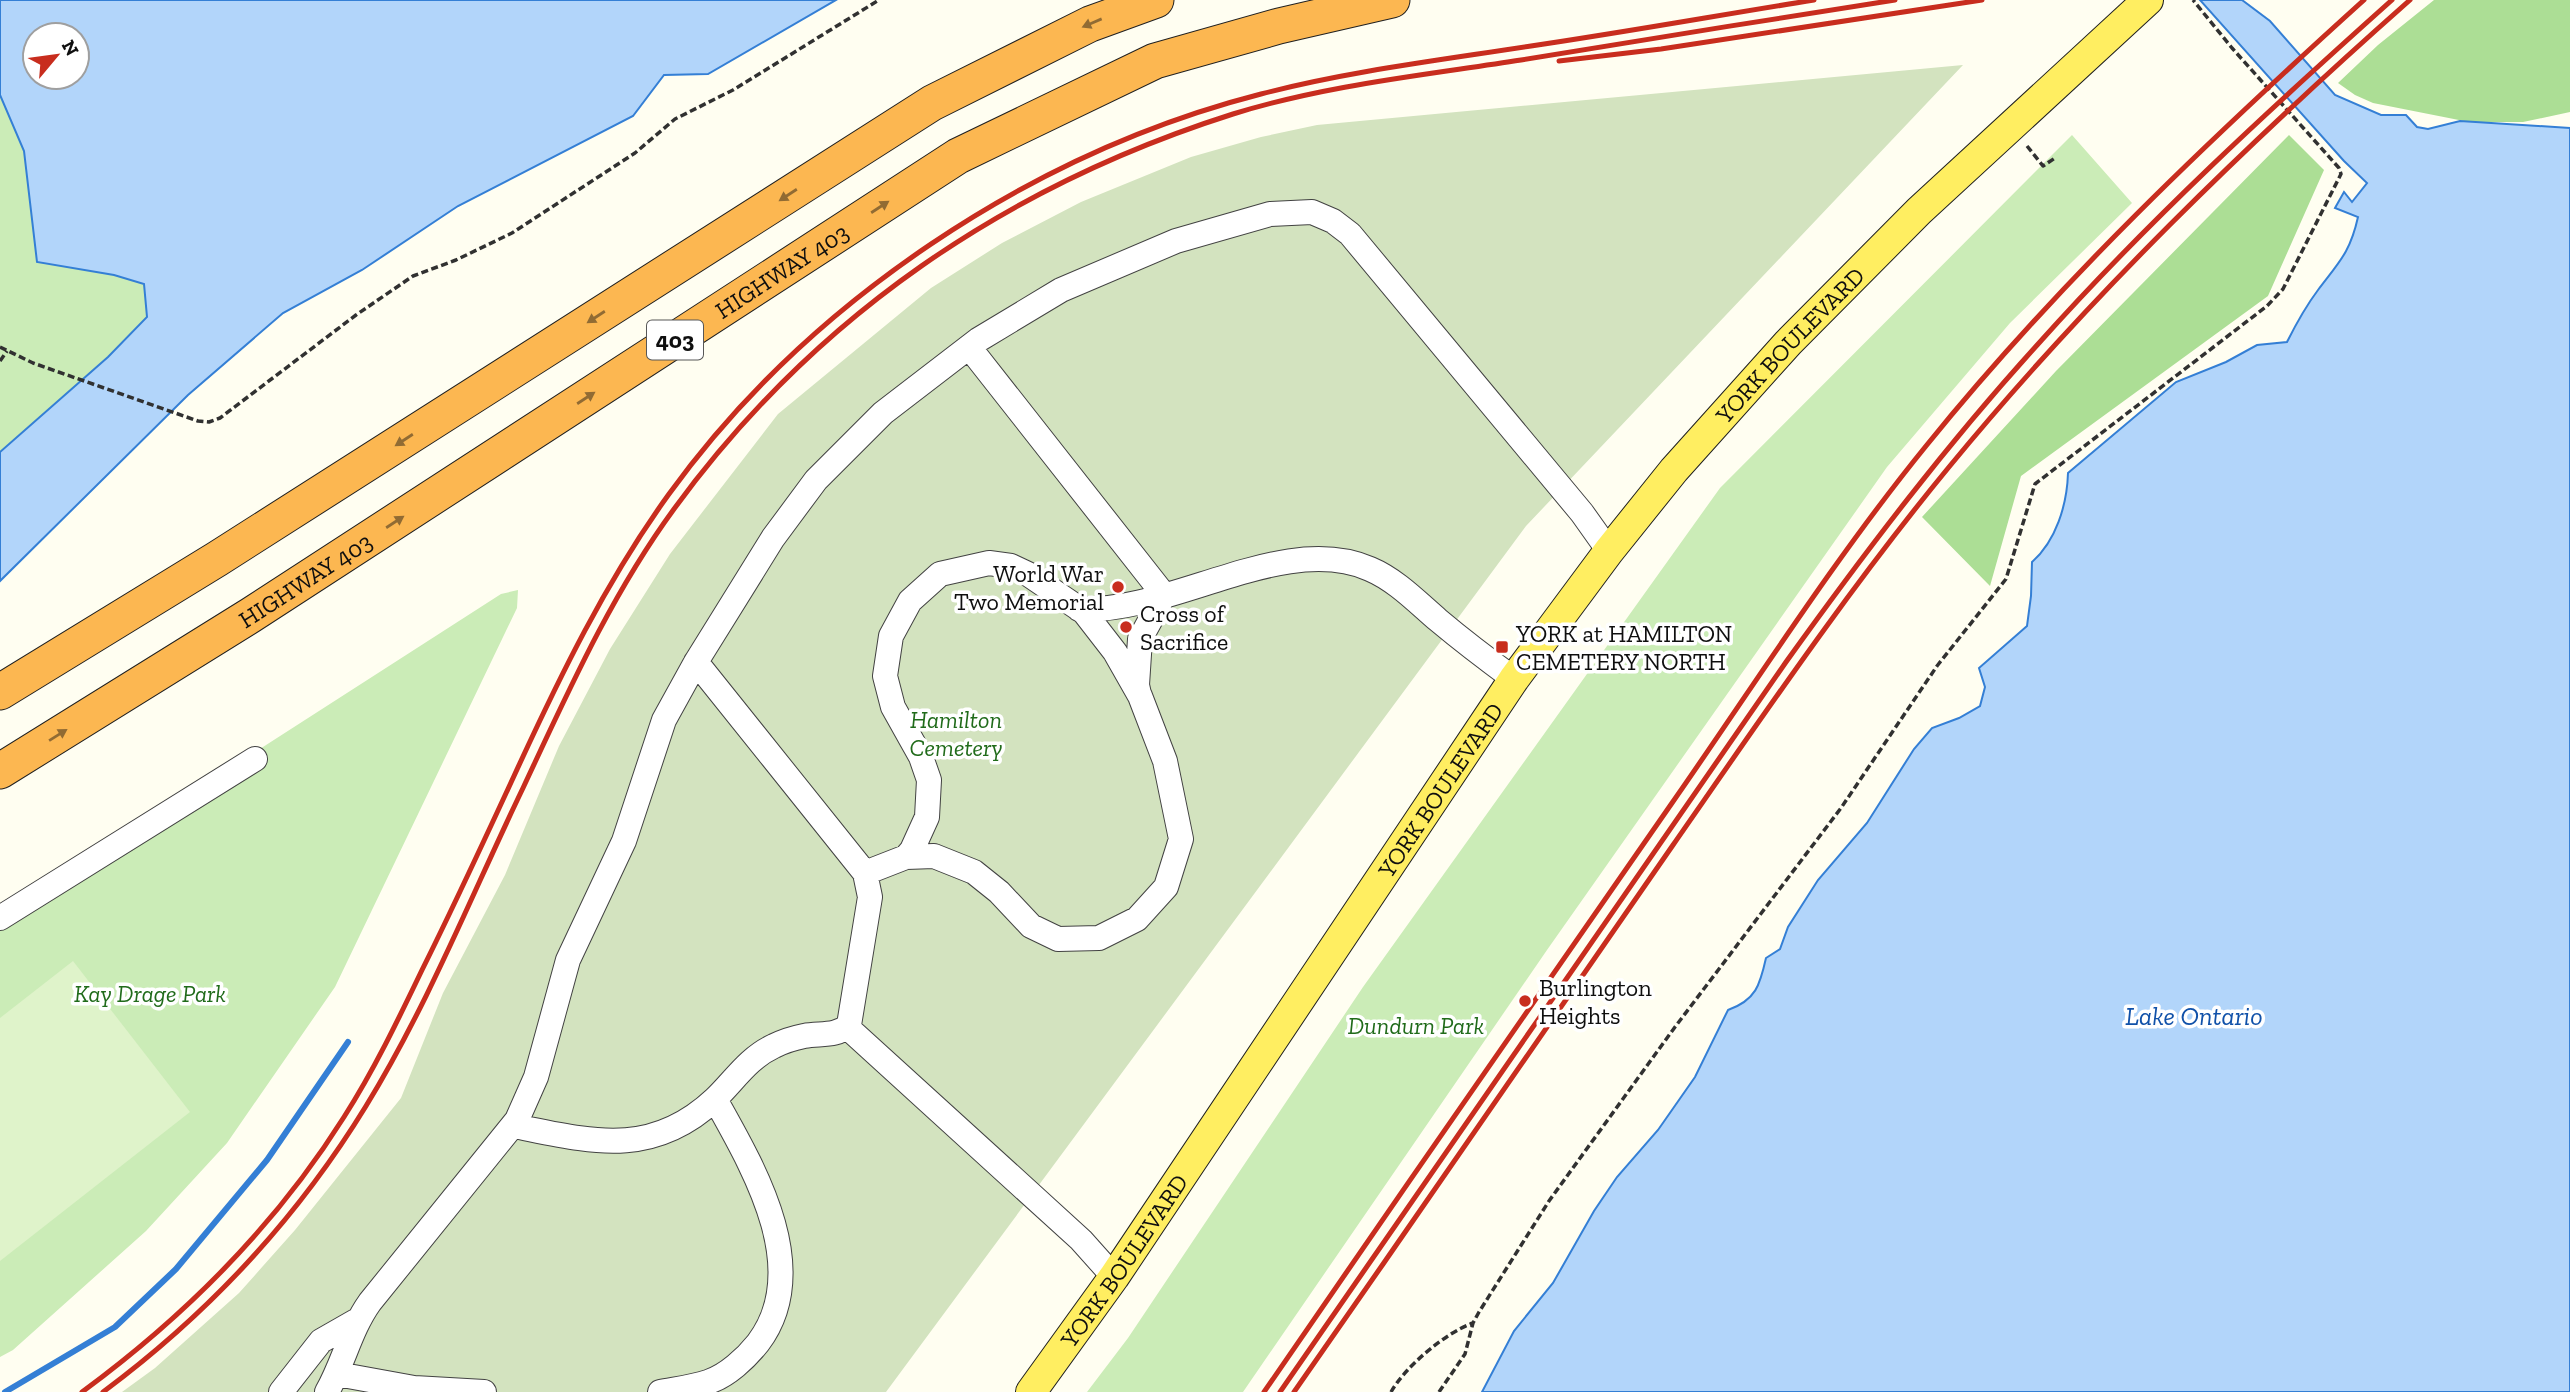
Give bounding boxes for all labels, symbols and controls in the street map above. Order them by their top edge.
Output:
one-way arrow [1081,18,1102,29]
north arrow [21,21,91,91]
text: N [57,36,84,60]
one-way arrow [778,189,797,202]
one-way arrow [870,201,889,214]
street label: HIGHWAY 403 [709,217,854,324]
street label: YORK BOULEVARD [1708,261,1870,429]
one-way arrow [586,311,605,324]
road number: 403 [647,320,703,360]
one-way arrow [577,391,595,405]
one-way arrow [394,433,414,446]
one-way arrow [386,516,405,529]
street label: HIGHWAY 403 [233,526,377,634]
place label: World War Two Memorial [954,559,1104,616]
marker: World War Two Memorial [1110,579,1126,595]
place label: Cross of Sacrifice [1140,599,1228,656]
marker: Cross of Sacrifice [1118,619,1134,635]
place label: YORK at HAMILTON CEMETERY NORTH [1515,619,1732,676]
marker: YORK at HAMILTON CEMETERY NORTH [1494,639,1510,655]
street label: YORK BOULEVARD [1371,697,1509,883]
park label: Hamilton Cemetery [909,705,1003,762]
one-way arrow [48,729,68,742]
place label: Burlington Heights [1539,973,1652,1030]
park label: Kay Drage Park [74,979,226,1008]
marker: Burlington Heights [1517,993,1533,1009]
water label: Lake Ontario [2125,1000,2263,1032]
park label: Dundurn Park [1348,1011,1484,1040]
street label: YORK BOULEVARD [1053,1168,1193,1353]

